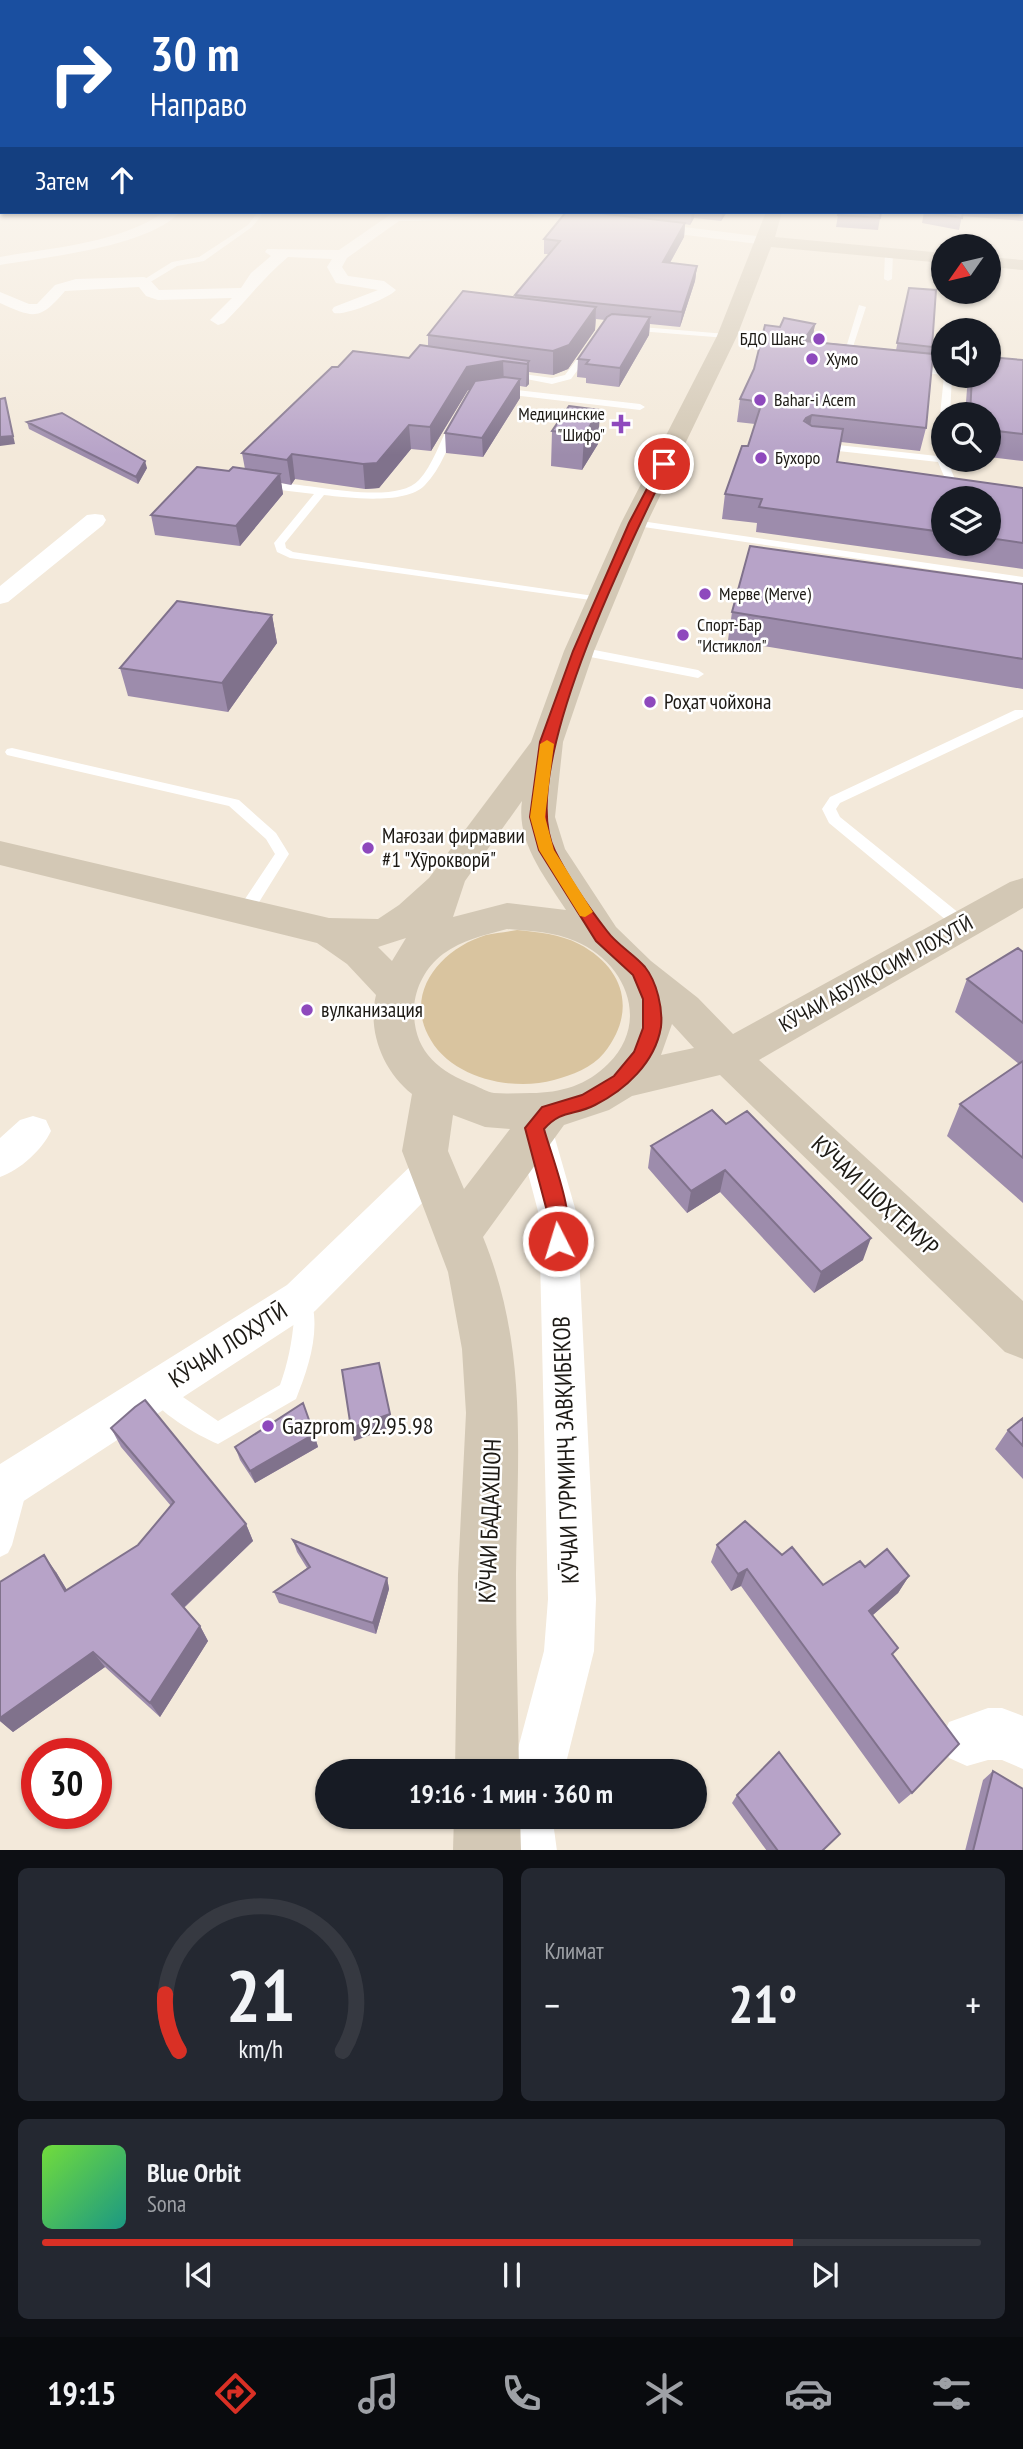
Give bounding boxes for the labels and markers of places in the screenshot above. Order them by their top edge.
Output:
place label: БДО Шанс [740,327,806,350]
marker: БДО Шанс [811,331,827,347]
place label: Хумо [826,347,859,370]
marker: Хумо [804,351,820,367]
place label: Bahar-i Acem [774,388,856,411]
marker: Bahar-i Acem [752,392,768,408]
place label: Медицинские "Шифо" [518,402,605,446]
marker: Медицинские "Шифо" [611,414,631,434]
pin [634,434,694,494]
place label: Бухоро [775,446,821,469]
marker: Бухоро [753,450,769,466]
place label: Мерве (Merve) [719,582,812,605]
marker: Мерве (Merve) [697,586,713,602]
place label: Спорт-Бар "Истиклол" [697,613,767,657]
marker: Спорт-Бар "Истиклол" [675,627,691,643]
place label: Роҳат чойхона [664,688,771,715]
marker: Роҳат чойхона [642,694,658,710]
place label: Мағозаи фирмавии #1 "Хӯрокворӣ" [382,822,525,873]
marker: Мағозаи фирмавии #1 "Хӯрокворӣ" [360,840,376,856]
place label: вулканизация [321,996,423,1023]
marker: вулканизация [299,1002,315,1018]
place label: Gazprom 92.95.98 [282,1410,434,1441]
marker: Gazprom 92.95.98 [260,1418,276,1434]

